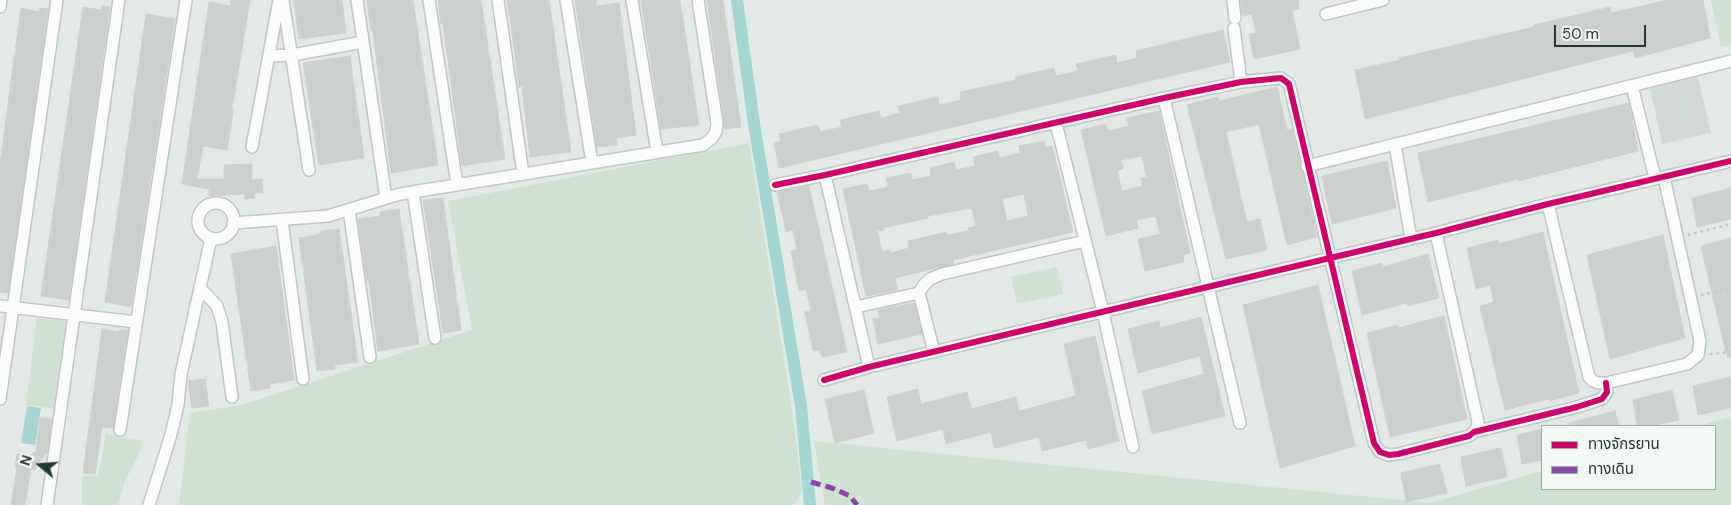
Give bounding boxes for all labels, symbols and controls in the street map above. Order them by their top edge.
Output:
scale bar [1556,15,1648,47]
text: 50 m [1562,24,1599,44]
legend [1541,425,1716,490]
text: ทางจักรยาน [1588,434,1660,454]
north arrow [15,440,65,490]
text: N [16,453,36,468]
text: ทางเดิน [1588,459,1634,479]

